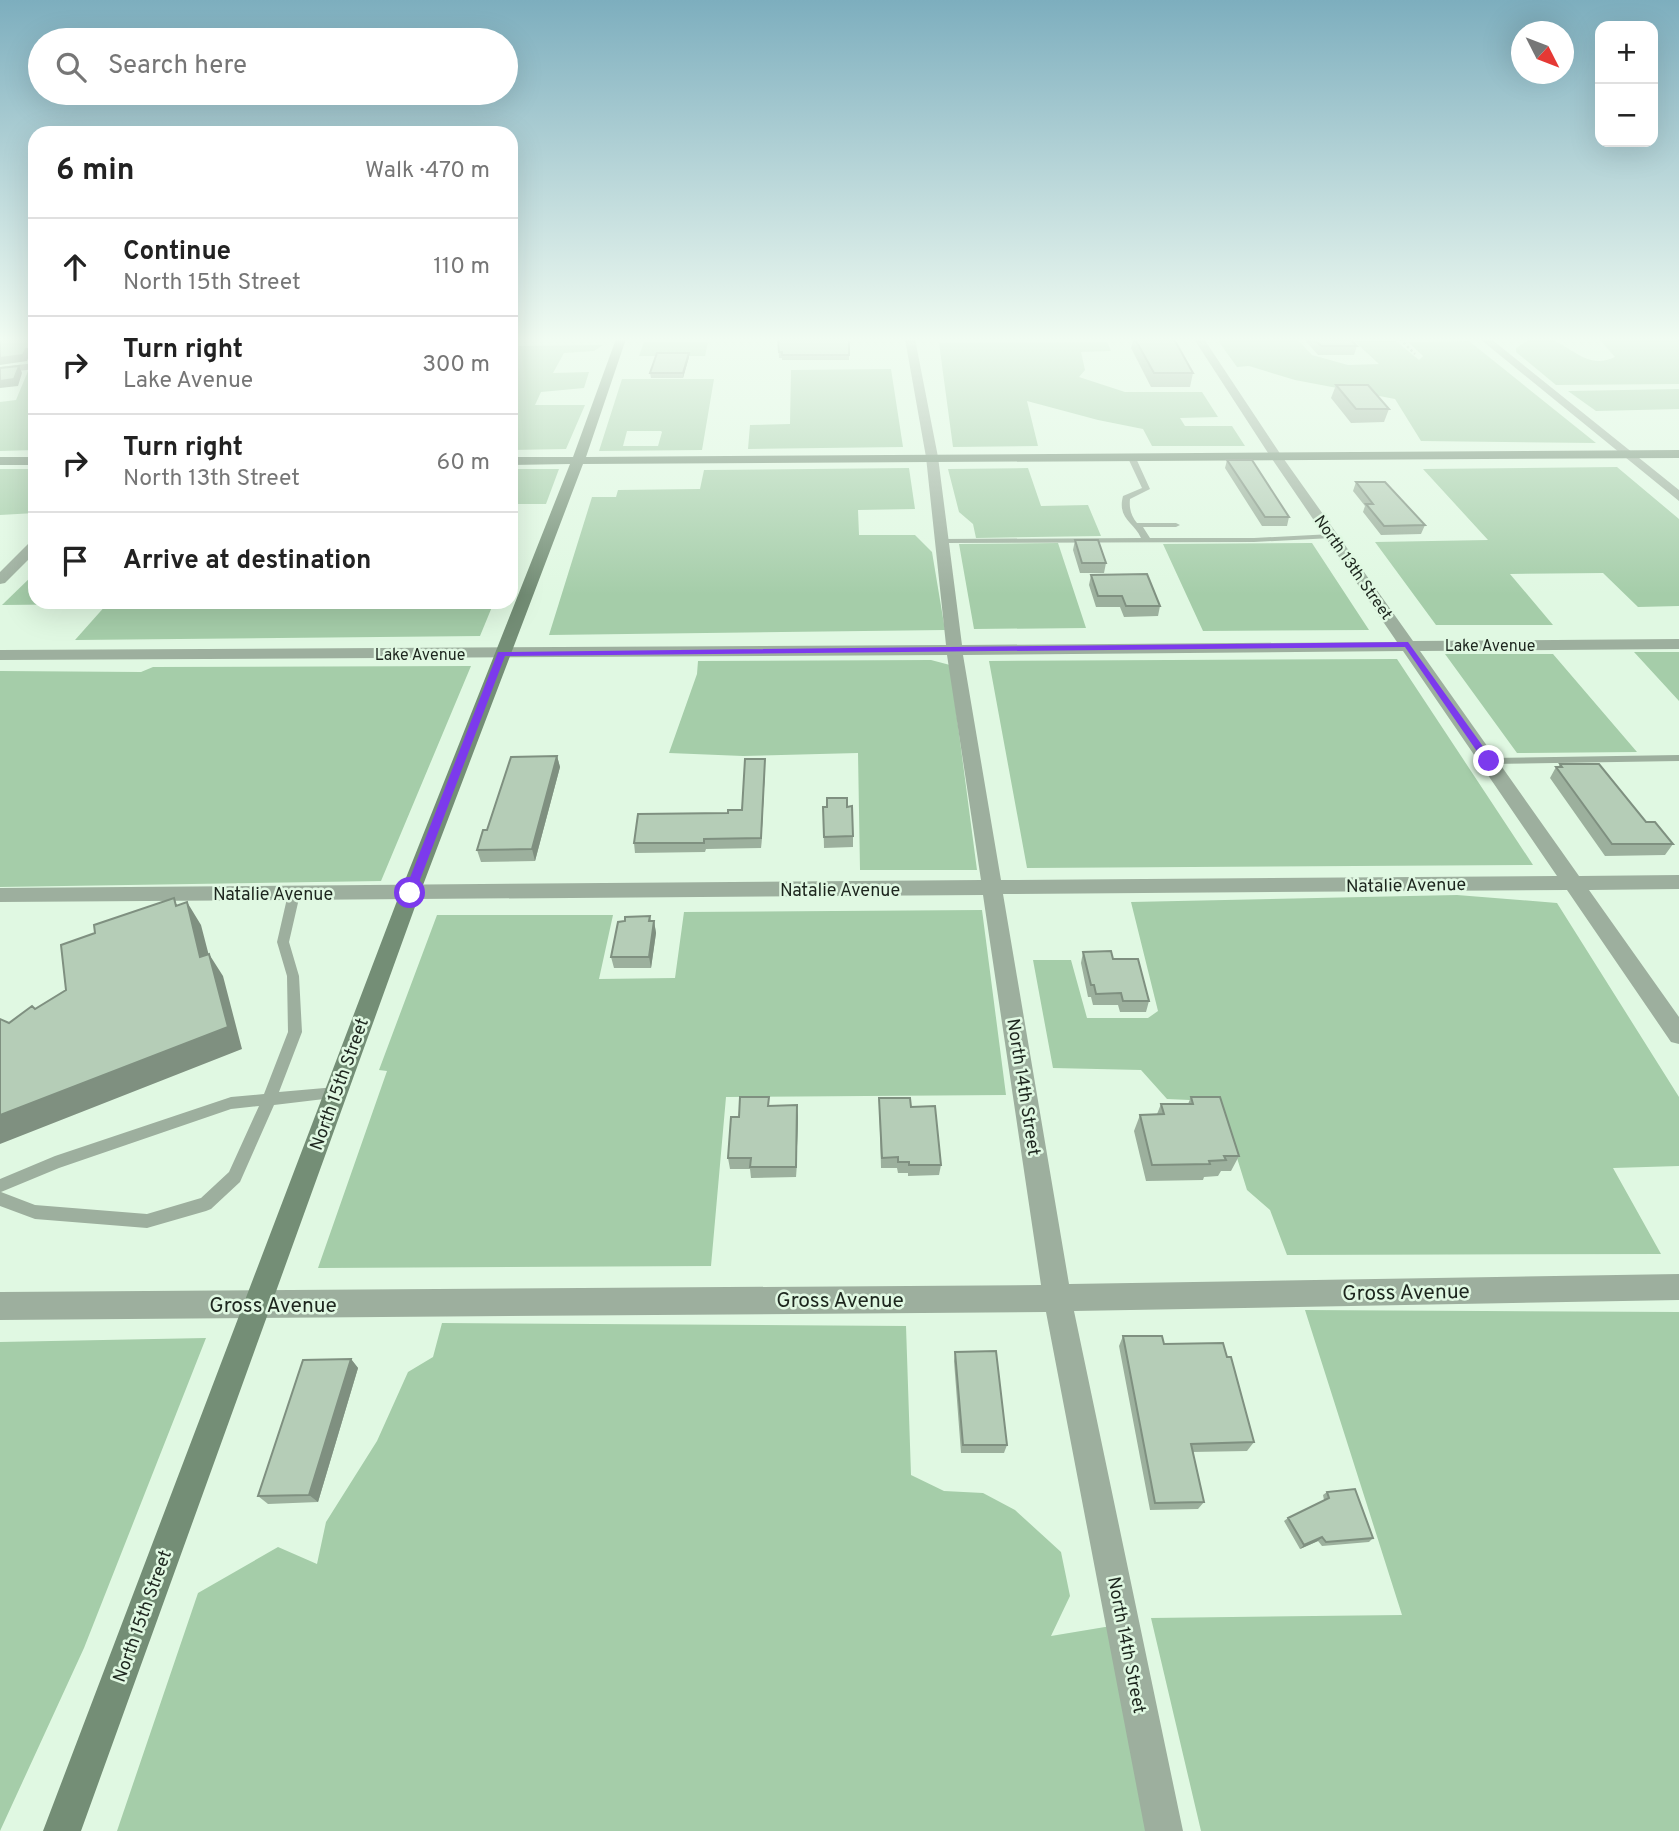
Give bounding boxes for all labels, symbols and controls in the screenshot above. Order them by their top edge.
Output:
north arrow [1511,21,1574,84]
map controls [1595,21,1658,147]
button: + [1595,21,1658,84]
search box [28,28,518,105]
icon: search [52,48,90,86]
text: Search here [108,50,247,83]
button: − [1595,84,1658,147]
text: 6 min [56,153,134,190]
text: Walk · 470 m [365,157,490,186]
text: Continue [123,236,231,269]
icon: ahead [56,248,94,286]
text: 110 m [433,253,490,282]
text: North 15th Street [123,269,301,298]
text: Turn right [123,334,243,367]
icon: right [56,346,94,384]
text: 300 m [422,351,490,380]
text: Lake Avenue [123,367,253,396]
text: Turn right [123,432,243,465]
icon: right [56,444,94,482]
text: 60 m [437,449,490,478]
text: North 13th Street [123,465,300,494]
street label: North 13th Street [1309,512,1396,624]
icon: arrive [56,542,94,580]
text: Arrive at destination [123,545,371,578]
street label: Lake Avenue [1445,637,1535,657]
street label: Lake Avenue [375,646,465,666]
route end [1473,745,1504,776]
street label: Natalie Avenue [1346,874,1466,899]
route start [394,877,425,908]
street label: Natalie Avenue [780,880,900,903]
street label: Natalie Avenue [213,884,333,907]
street label: North 15th Street [306,1015,375,1154]
street label: North 14th Street [1000,1017,1045,1158]
street label: Gross Avenue [1342,1279,1470,1308]
street label: Gross Avenue [776,1288,904,1315]
street label: Gross Avenue [209,1293,337,1320]
street label: North 15th Street [109,1547,178,1686]
street label: North 14th Street [1101,1575,1150,1716]

